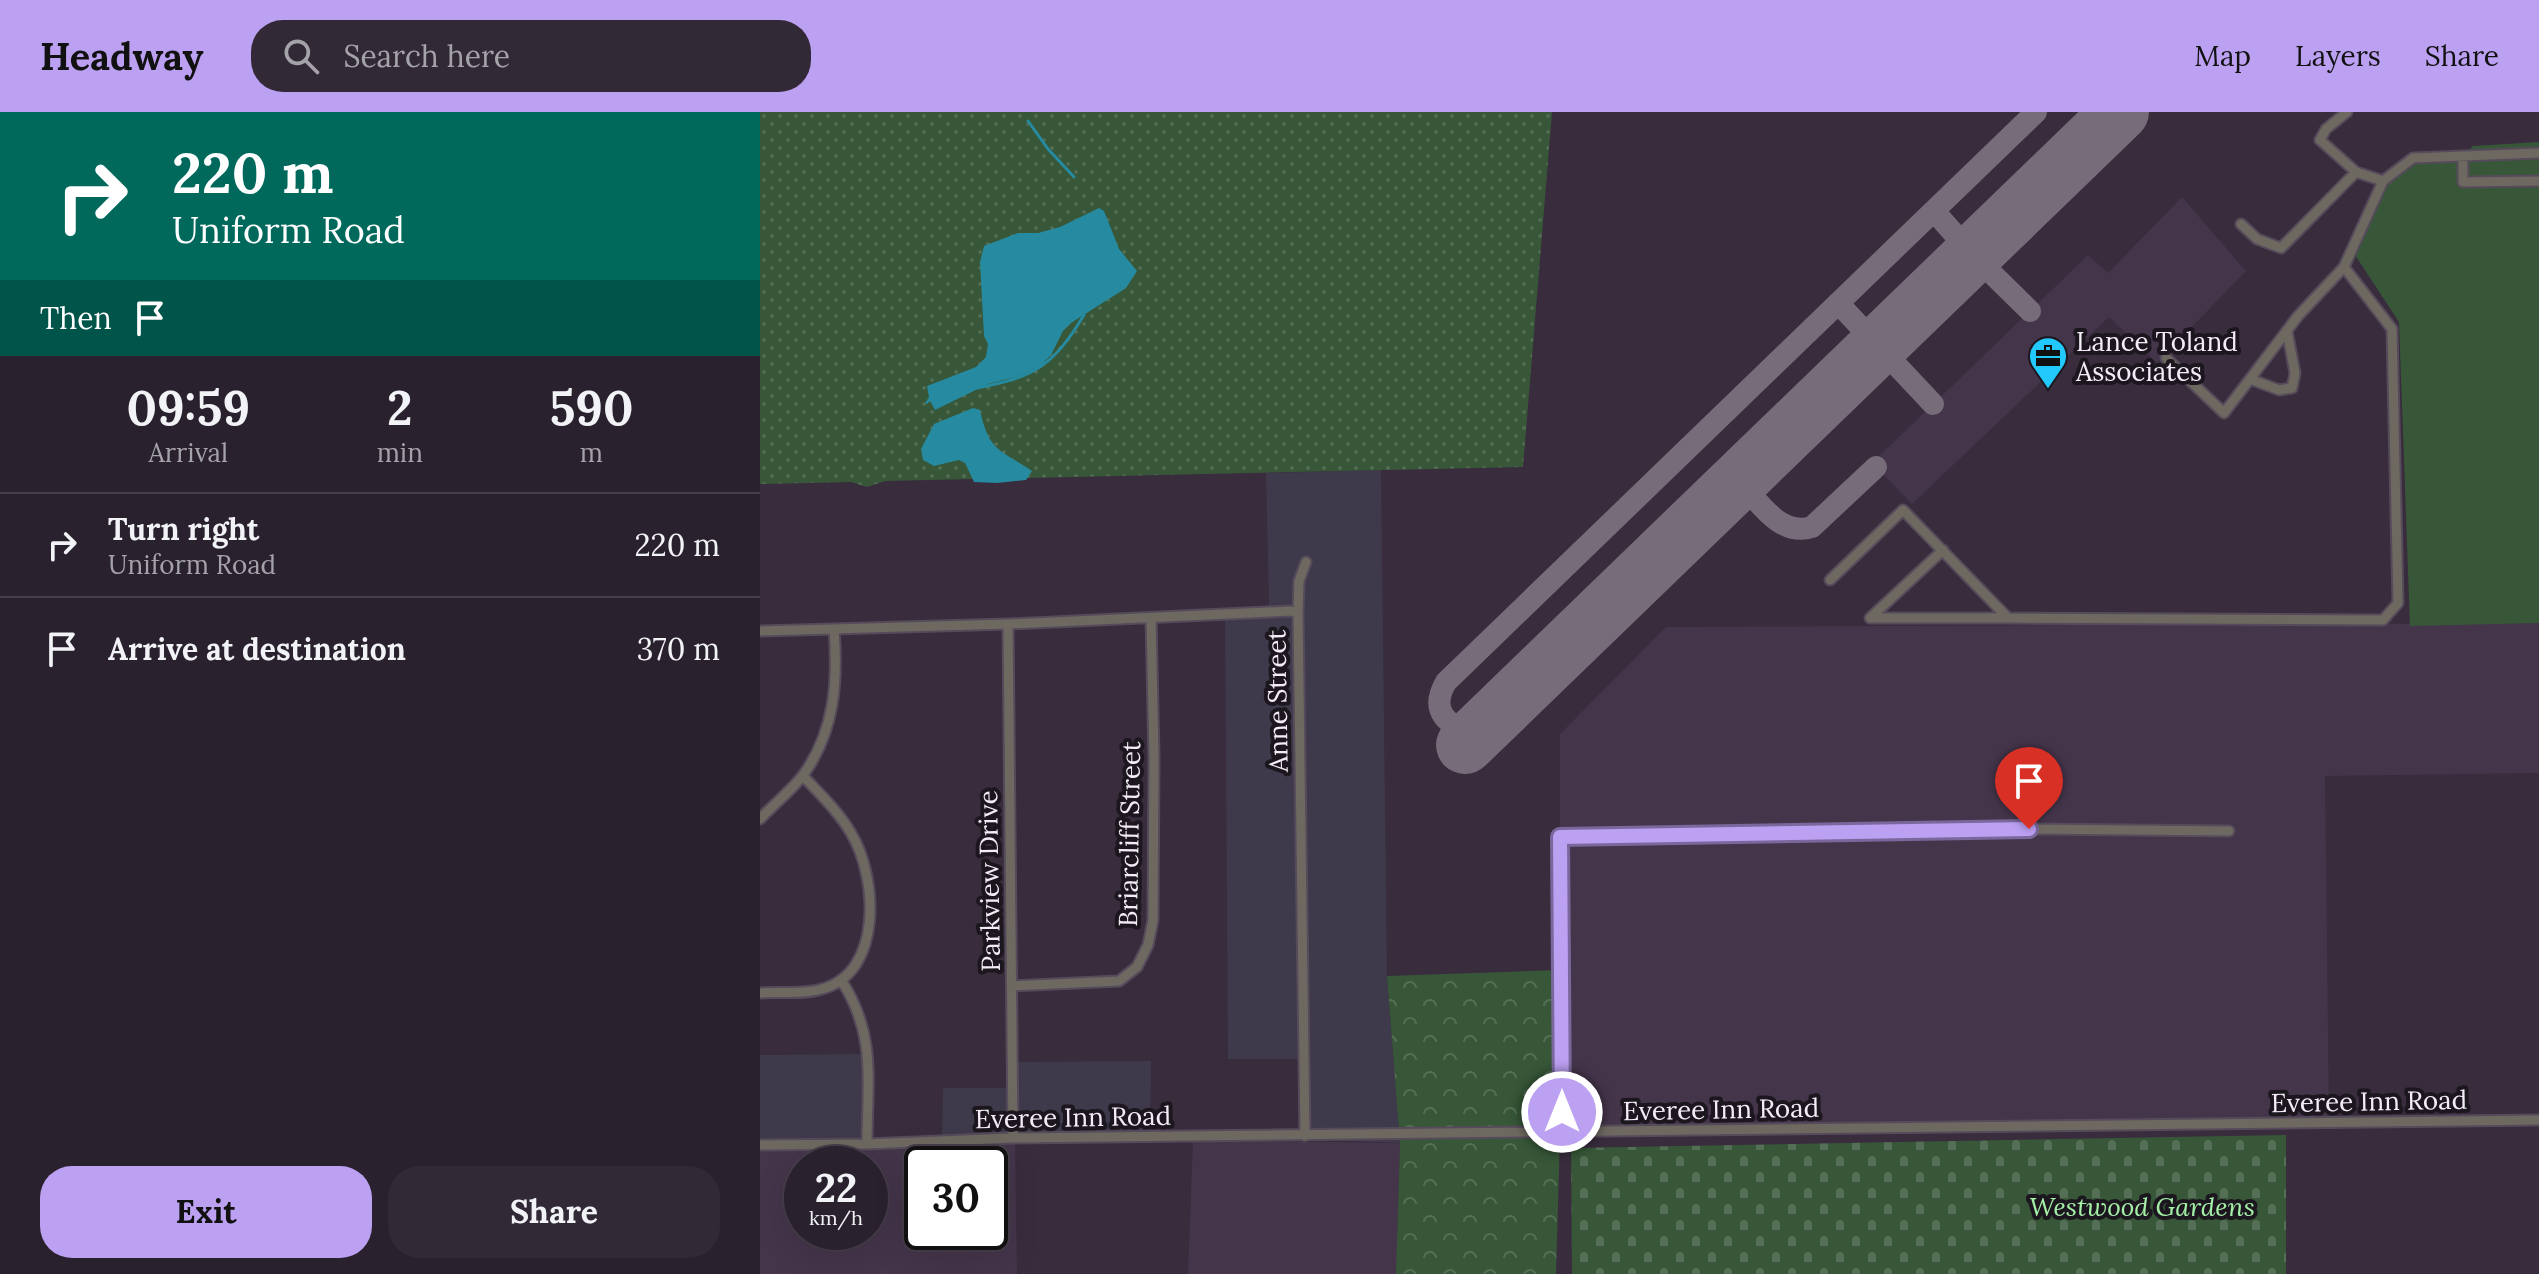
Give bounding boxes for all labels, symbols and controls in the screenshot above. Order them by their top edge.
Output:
search box [251,20,811,92]
text: Headway [40,32,203,80]
icon: search [279,34,323,78]
text: Search here [343,37,510,75]
text: Map [2194,38,2251,74]
text: Layers [2295,38,2381,74]
text: Share [2425,38,2499,74]
text: 220 m [172,137,334,208]
icon: right [40,144,144,248]
text: Uniform Road [172,207,405,253]
icon: arrive [128,296,172,340]
text: Then [40,299,112,337]
place label: Lance Toland Associates [2075,325,2238,388]
office icon: Lance Toland Associates [2027,335,2069,390]
text: 09:59 [126,377,250,438]
text: 2 [387,377,413,438]
text: 590 [549,377,634,438]
text: Arrival [149,436,228,469]
text: min [377,436,423,469]
text: m [580,436,603,469]
text: Turn right [108,510,259,548]
icon: right [40,523,84,567]
text: 220 m [634,526,720,564]
text: Uniform Road [108,548,276,581]
icon: arrive [40,627,84,671]
street label: Anne Street [1259,629,1295,774]
text: Arrive at destination [108,630,406,668]
text: 370 m [637,630,720,668]
street label: Briarcliff Street [1111,741,1147,927]
pin [1995,747,2063,829]
icon: arrive [2007,759,2051,803]
street label: Parkview Drive [971,790,1007,972]
position arrow [1520,1070,1604,1154]
street label: Everee Inn Road [2271,1083,2467,1119]
street label: Everee Inn Road [1623,1091,1819,1127]
street label: Everee Inn Road [975,1099,1171,1135]
speed limit sign: 30 [904,1146,1008,1250]
text: 22 [815,1162,857,1213]
button: Exit [40,1166,372,1258]
button: Share [388,1166,720,1258]
park label: Westwood Gardens [2029,1190,2255,1223]
text: km/h [809,1205,863,1230]

